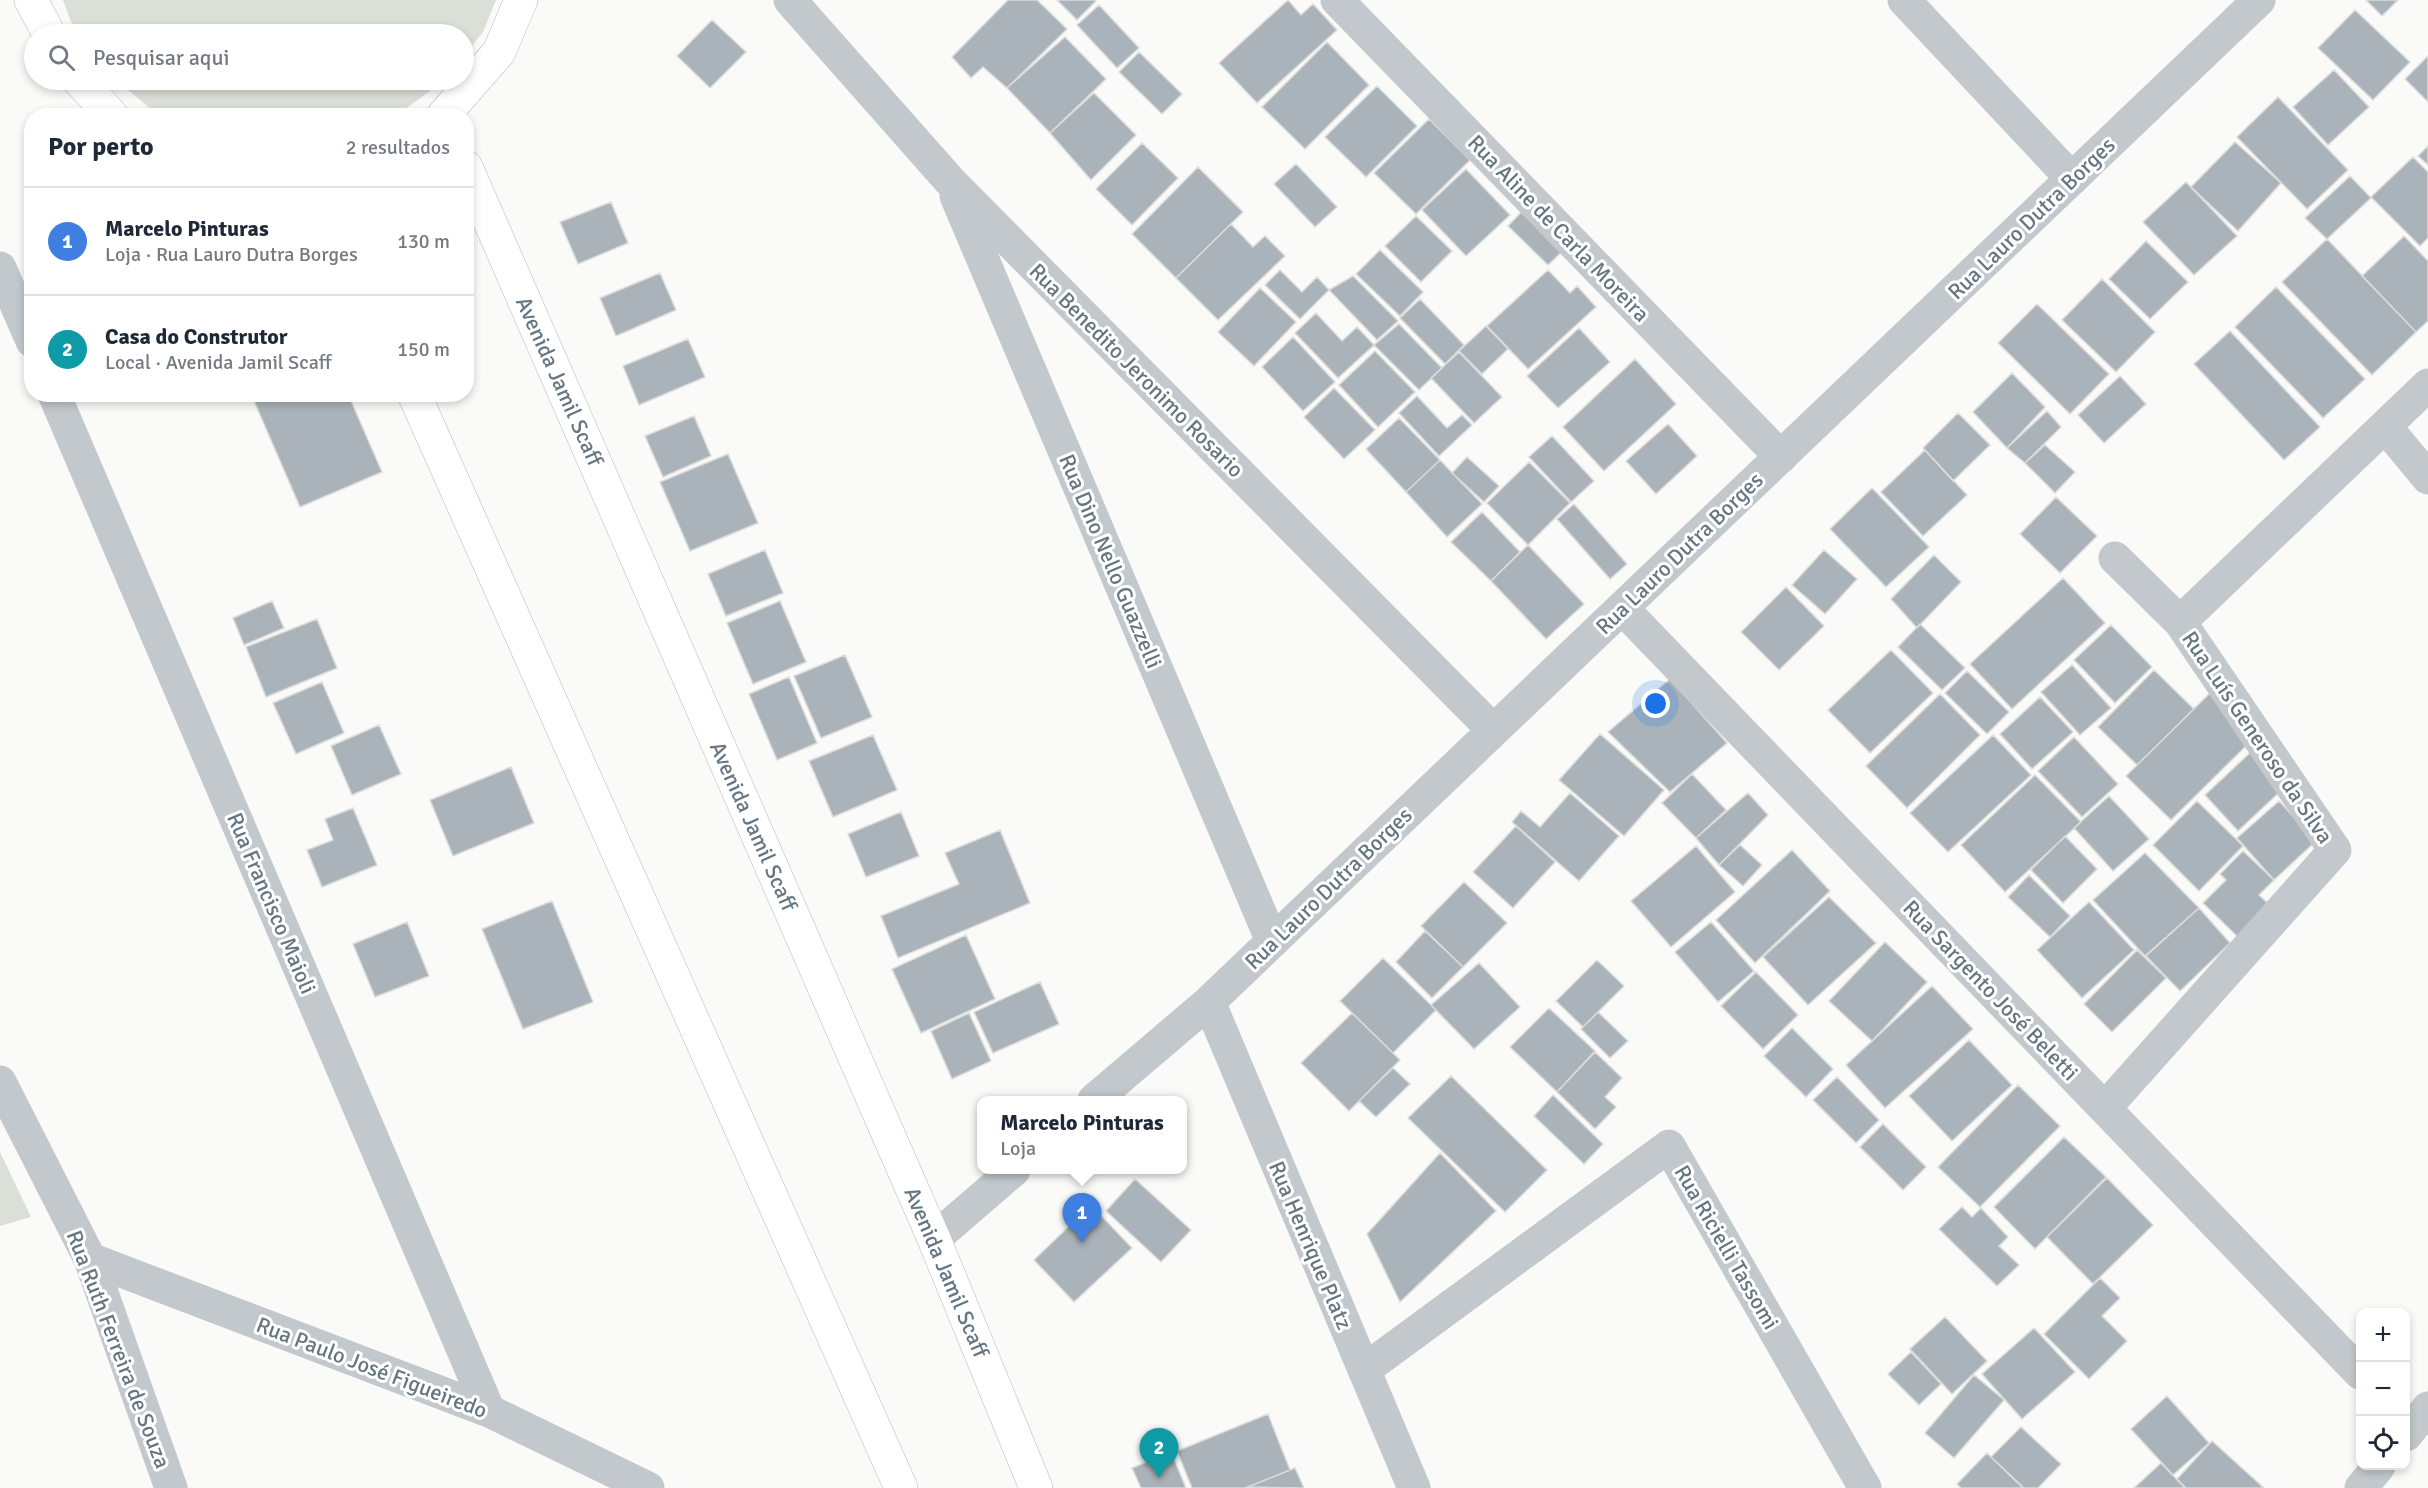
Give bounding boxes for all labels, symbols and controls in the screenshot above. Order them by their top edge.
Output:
search box [24,24,474,90]
icon: search [45,41,78,74]
text: Pesquisar aqui [93,44,229,71]
street label: Rua Aline de Carla Moreira [1462,129,1655,327]
text: Por perto [48,131,154,163]
street label: Rua Lauro Dutra Borges [1942,132,2121,305]
text: 2 resultados [346,135,450,160]
text: Marcelo Pinturas [105,215,269,242]
text: 1 [62,229,73,254]
text: 130 m [397,229,450,254]
text: Loja · Rua Lauro Dutra Borges [105,242,358,267]
street label: Rua Benedito Jeronimo Rosario [1024,258,1249,483]
street label: Avenida Jamil Scaff [510,292,609,471]
text: Casa do Construtor [105,323,288,350]
text: 2 [62,337,73,362]
text: 150 m [397,337,450,362]
text: Local · Avenida Jamil Scaff [105,350,332,375]
street label: Rua Dino Nello Guazzelli [1053,450,1168,672]
street label: Rua Lauro Dutra Borges [1590,467,1769,640]
street label: Rua Luís Generoso da Silva [2176,626,2339,849]
your location [1641,689,1670,718]
street label: Avenida Jamil Scaff [704,737,803,916]
street label: Rua Lauro Dutra Borges [1239,802,1418,975]
street label: Rua Francisco Maioli [221,809,322,998]
street label: Rua Sargento José Beletti [1897,895,2084,1086]
popup [977,1096,1187,1174]
text: Marcelo Pinturas [1000,1109,1164,1136]
text: Loja [1000,1136,1036,1161]
street label: Rua Henrique Platz [1263,1157,1358,1334]
street label: Rua Ricielli Tassomi [1669,1160,1785,1334]
street label: Avenida Jamil Scaff [898,1183,995,1362]
pin: 1 [1062,1194,1102,1243]
street label: Rua Ruth Ferreira de Souza [61,1226,176,1472]
map controls [2356,1308,2410,1470]
button: + [2356,1308,2410,1362]
street label: Rua Paulo José Figueiredo [253,1311,491,1424]
button: − [2356,1362,2410,1416]
button: locate [2356,1416,2410,1470]
pin: 2 [1140,1428,1178,1478]

